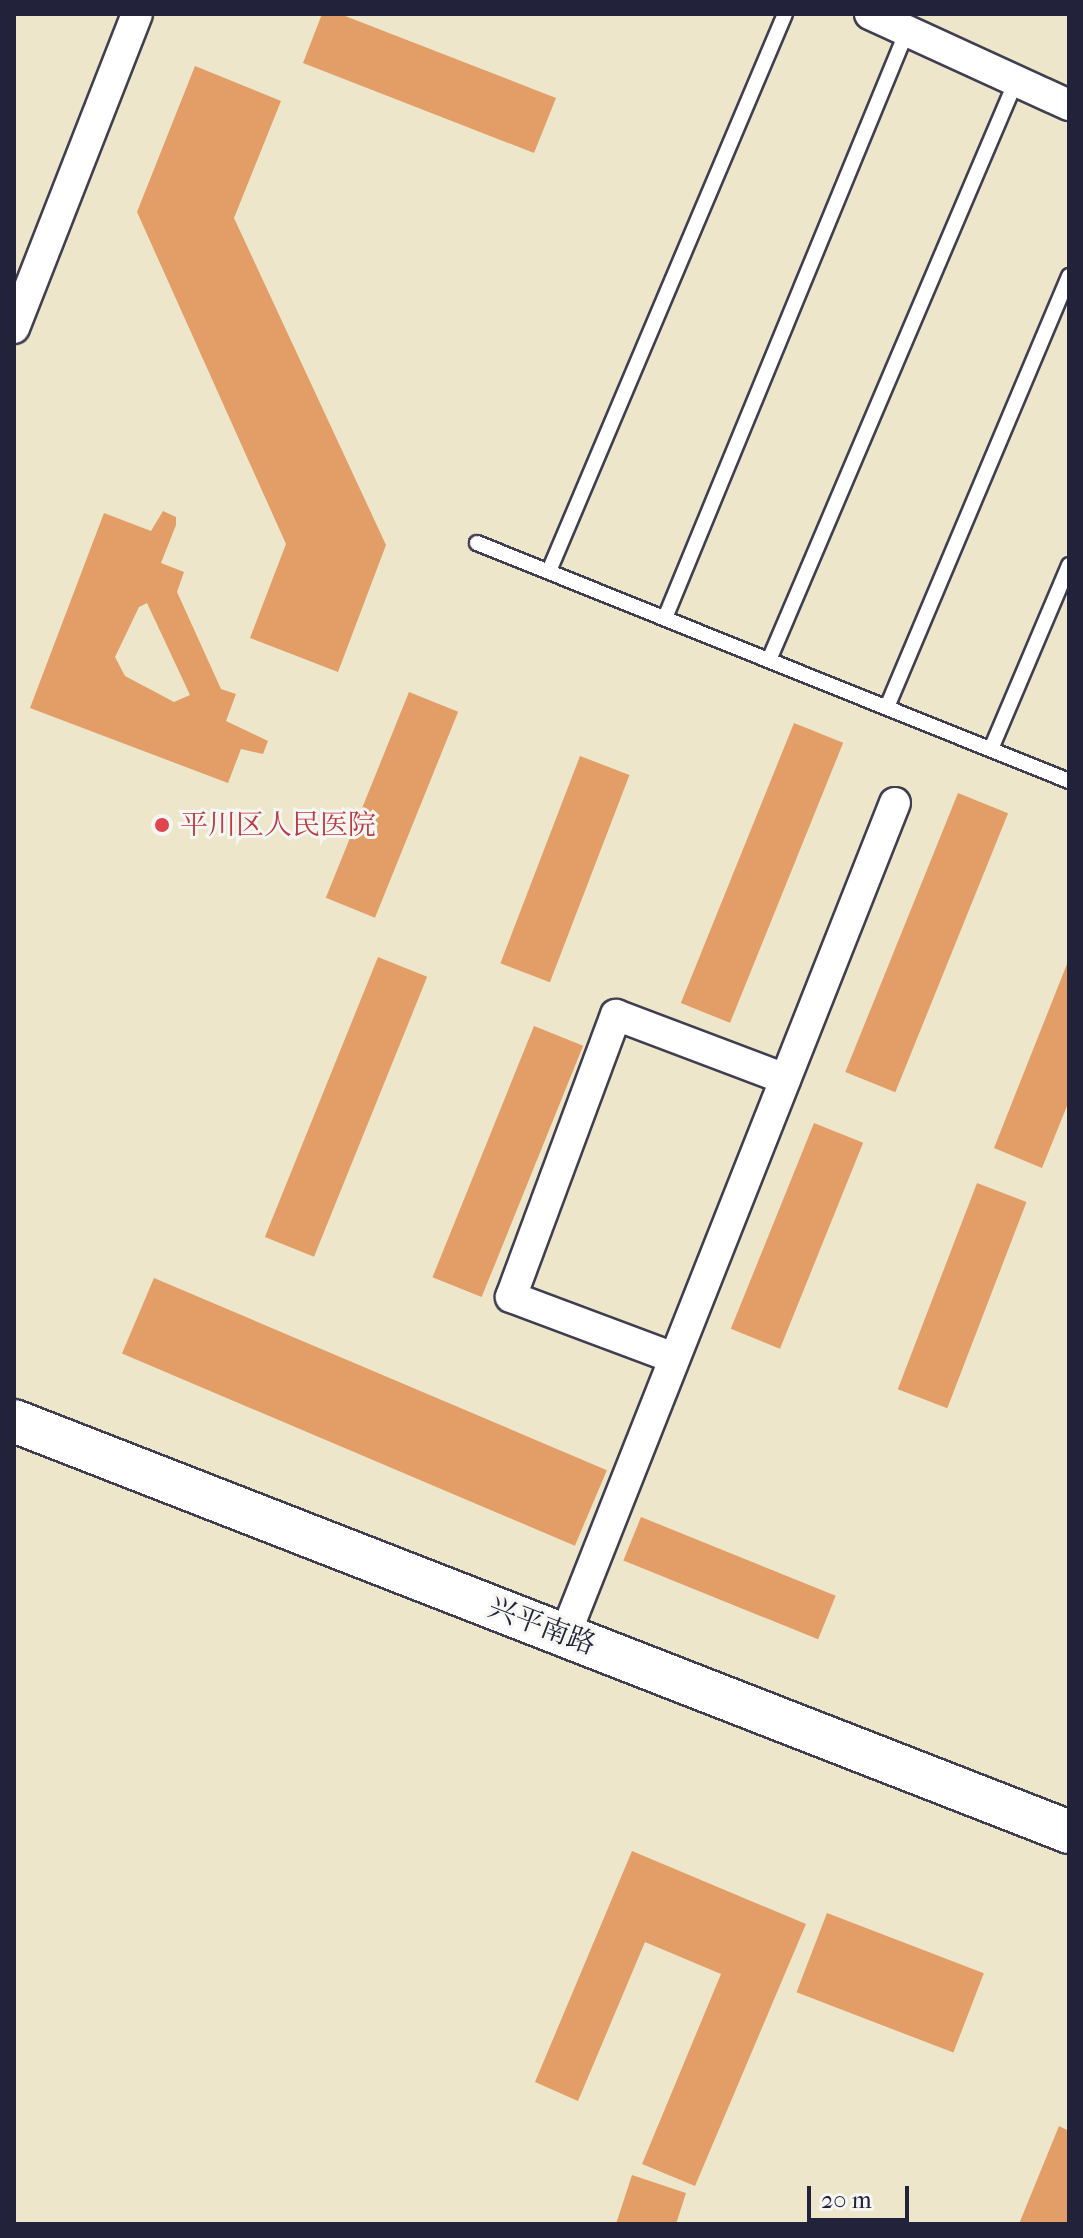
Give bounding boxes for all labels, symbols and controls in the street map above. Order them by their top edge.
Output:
place label: 平川区人民医院 [180,808,376,842]
marker: 平川区人民医院 [151,814,173,836]
street label: 兴平南路 [484,1590,600,1662]
scale bar [811,2170,913,2220]
text: 20 m [821,2186,872,2214]

